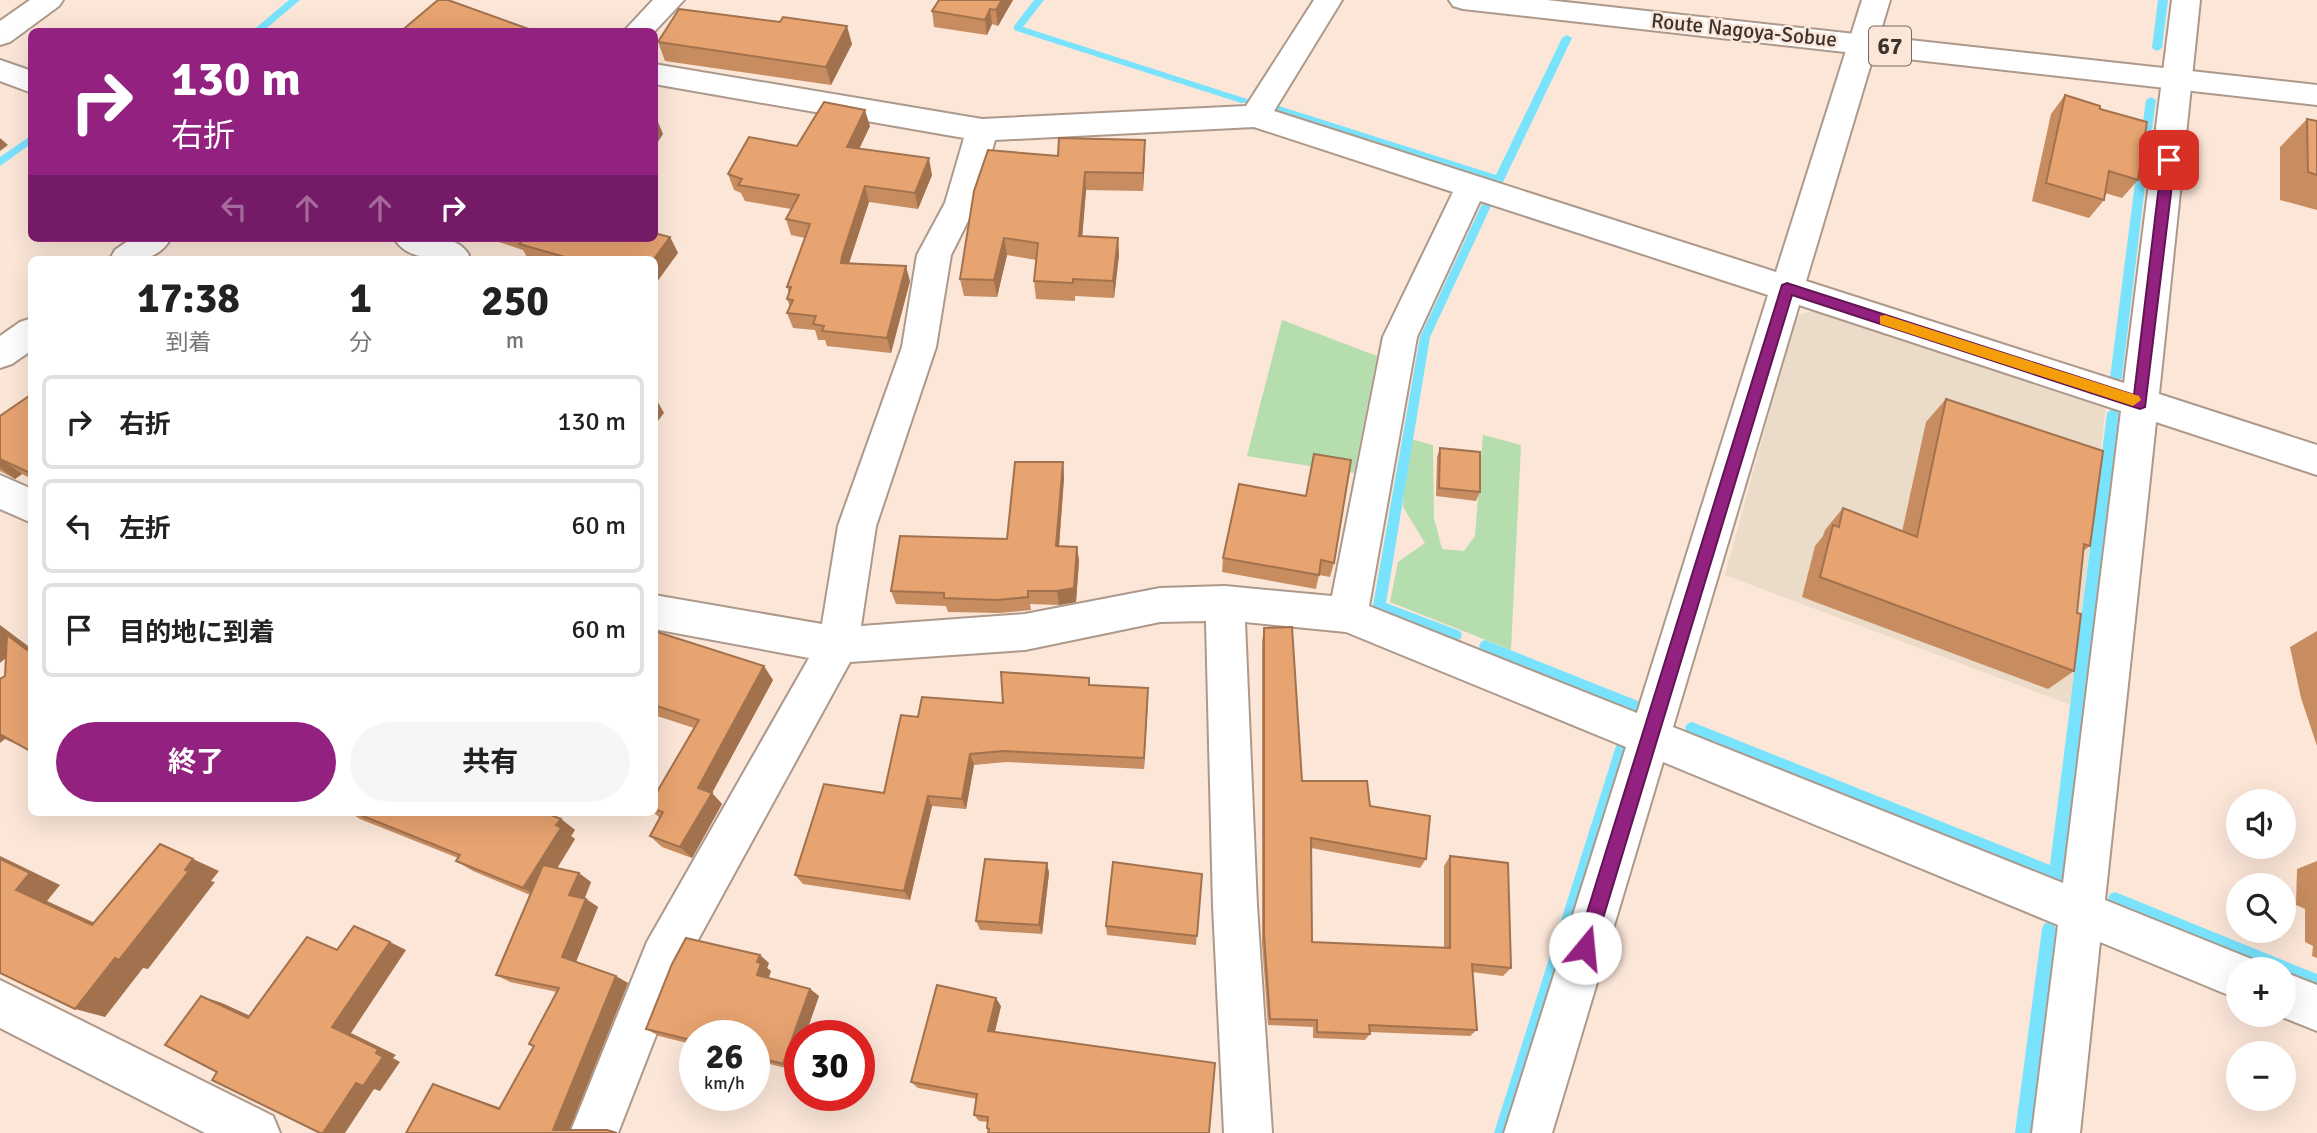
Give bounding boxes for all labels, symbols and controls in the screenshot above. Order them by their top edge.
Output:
street label: Route Nagoya-Sobue [1650,7,1838,53]
road number: 67 [1869,26,1911,66]
text: 130 m [171,49,301,109]
icon: right [56,56,147,147]
text: 右折 [171,116,235,155]
pin [2139,130,2199,190]
icon: arrive [2150,141,2188,179]
icon: left [215,189,253,227]
icon: ahead [288,189,326,227]
icon: ahead [361,189,399,227]
icon: right [434,189,472,227]
text: 17:38 [137,273,240,324]
text: 1 [349,273,372,324]
text: 250 [481,276,549,327]
text: m [506,326,524,355]
text: 到着 [166,328,212,357]
text: 分 [349,328,372,357]
icon: right [60,403,98,441]
text: 130 m [557,406,626,438]
text: 右折 [119,409,171,441]
icon: left [60,507,98,545]
text: 60 m [571,510,626,542]
text: 左折 [119,513,171,545]
icon: arrive [60,611,98,649]
text: 60 m [571,614,626,646]
text: 目的地に到着 [119,617,275,649]
button: 終了 [56,722,336,802]
button: 共有 [350,722,630,802]
map controls [2226,789,2296,1111]
button: sound [2226,789,2296,859]
button: search [2226,873,2296,943]
position arrow [1548,911,1622,985]
button: + [2226,957,2296,1027]
speed limit sign: 30 [784,1020,875,1111]
text: 26 [706,1035,743,1078]
button: − [2226,1041,2296,1111]
text: km/h [704,1072,745,1094]

